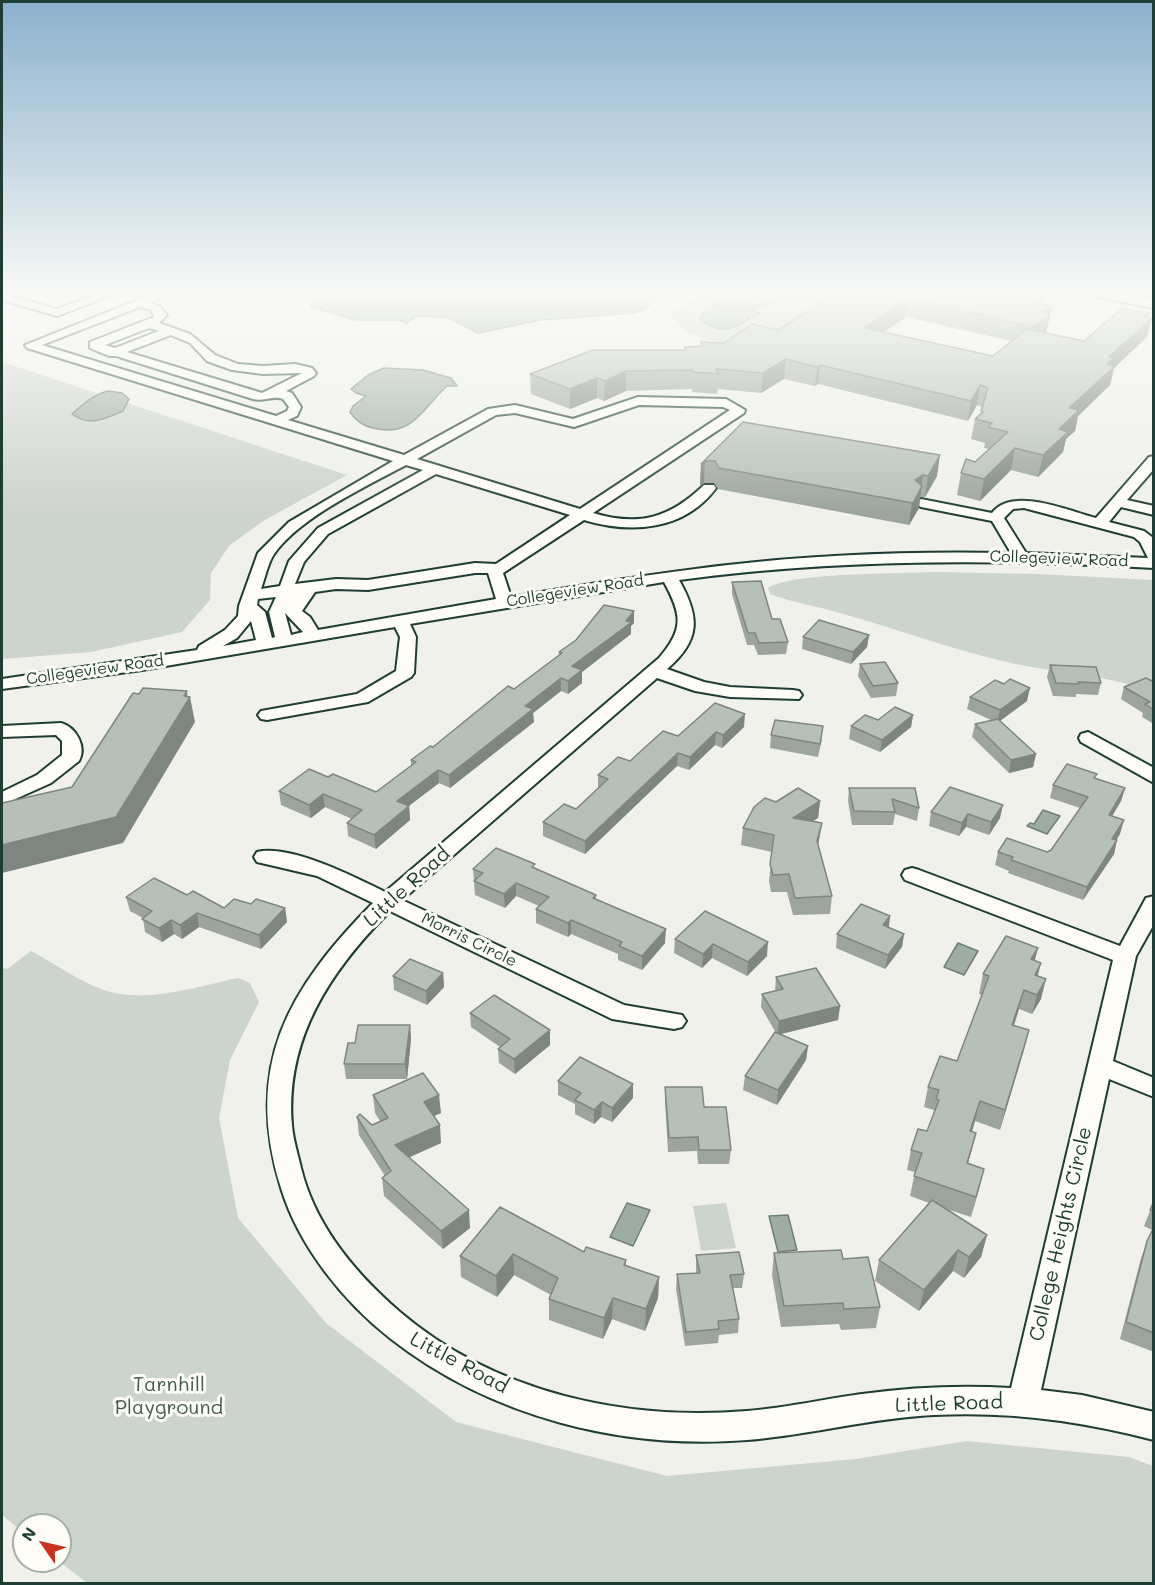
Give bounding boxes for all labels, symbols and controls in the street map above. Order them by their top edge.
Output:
street label: Collegeview Road [989,547,1129,571]
street label: Collegeview Road [505,571,645,611]
street label: Collegeview Road [25,651,165,689]
street label: Little Road [359,842,455,932]
street label: Morris Circle [418,909,520,971]
street label: College Heights Circle [1025,1125,1097,1343]
street label: Little Road [406,1327,512,1399]
park label: Tarnhill Playground [115,1373,223,1420]
street label: Little Road [895,1390,1003,1418]
north arrow [12,1513,72,1573]
text: N [16,1523,40,1545]

